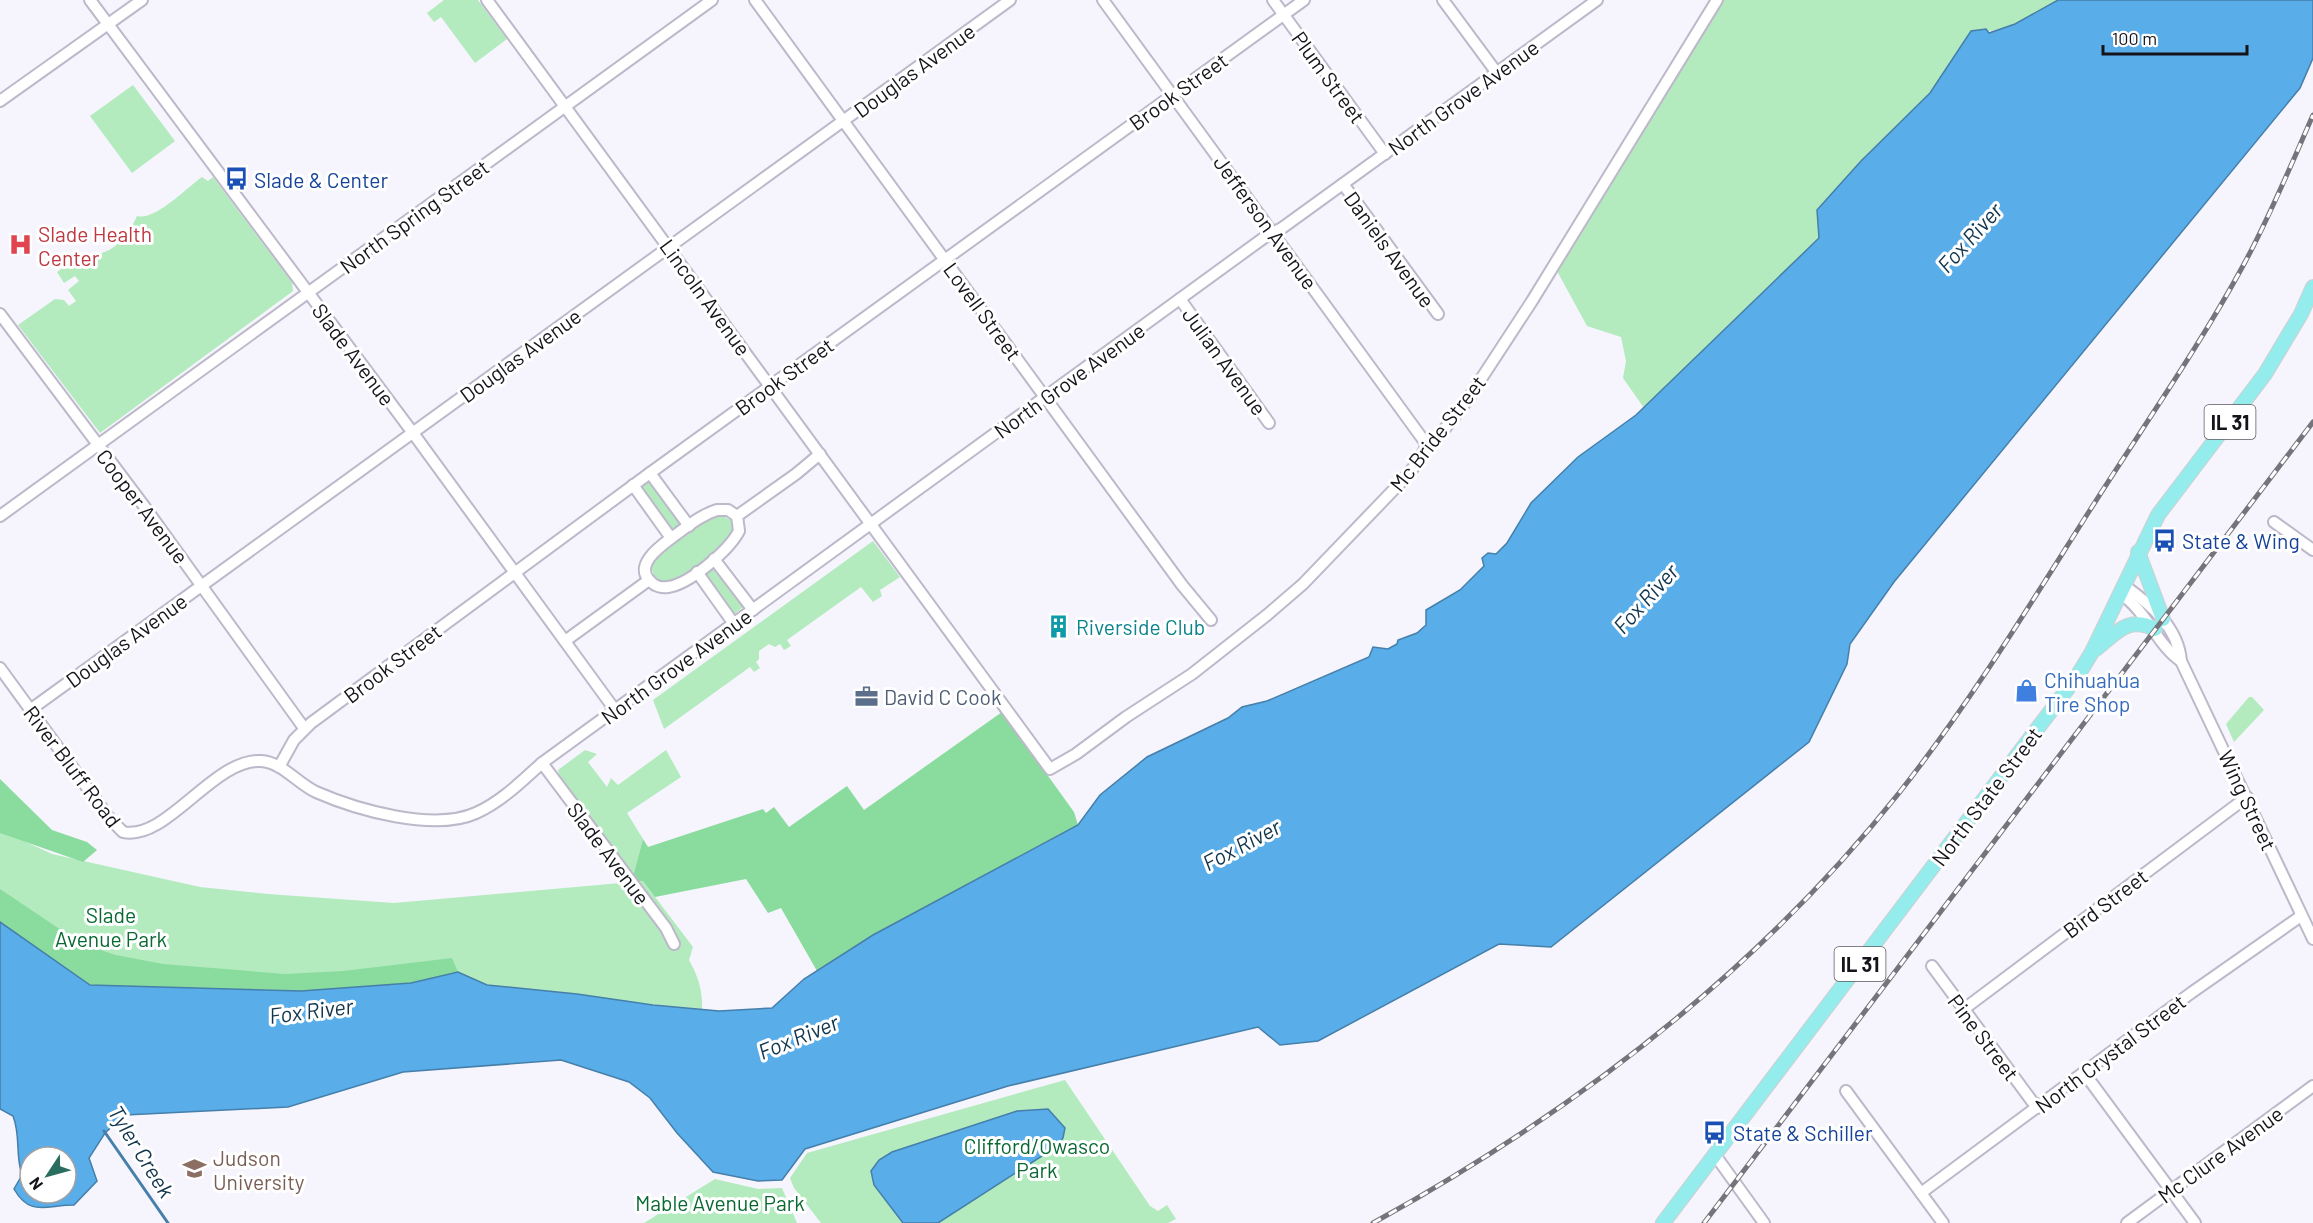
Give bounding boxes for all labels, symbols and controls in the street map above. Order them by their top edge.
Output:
street label: Douglas Avenue [849,18,979,122]
scale bar [2103,18,2247,56]
street label: Plum Street [1287,26,1371,128]
text: 100 m [2112,27,2157,49]
street label: North Grove Avenue [1383,34,1543,160]
street label: Brook Street [1124,47,1232,135]
street label: Jefferson Avenue [1209,150,1323,294]
street label: North Spring Street [335,154,493,278]
bus stop icon: Slade & Center [223,166,249,192]
place label: Slade & Center [254,167,388,192]
street label: Daniels Avenue [1340,186,1440,312]
water label: Fox River [1931,196,2008,277]
place label: Slade Health Center [38,221,152,270]
hospital icon: Slade Health Center [7,232,33,258]
street label: Lincoln Avenue [655,234,757,360]
street label: Lovell Street [939,257,1027,365]
street label: Slade Avenue [307,298,401,410]
street label: Julian Avenue [1178,302,1272,420]
street label: Douglas Avenue [455,303,585,407]
street label: North Grove Avenue [989,317,1149,443]
street label: Brook Street [730,332,838,420]
street label: Mc Bride Street [1384,370,1490,496]
road number: IL 31 [2204,405,2256,439]
street label: Cooper Avenue [92,444,194,568]
bus stop icon: State & Wing [2151,527,2177,553]
place label: State & Wing [2182,528,2300,553]
water label: Fox River [1607,557,1684,638]
street label: Douglas Avenue [61,588,191,692]
street label: North Grove Avenue [596,603,756,729]
building icon: Riverside Club [1045,613,1071,639]
place label: Riverside Club [1076,614,1205,639]
street label: Brook Street [338,618,446,708]
place label: Chihuahua Tire Shop [2044,667,2140,716]
shop icon: Chihuahua Tire Shop [2013,678,2039,704]
office icon: David C Cook [853,683,879,709]
place label: David C Cook [884,684,1002,709]
street label: River Bluff Road [19,700,127,832]
street label: North State Street [1926,722,2046,870]
street label: Wing Street [2214,746,2282,854]
street label: Slade Avenue [562,797,656,909]
water label: Fox River [1198,812,1285,875]
street label: Bird Street [2058,863,2152,943]
park label: Slade Avenue Park [55,902,167,951]
road number: IL 31 [1834,947,1886,981]
street label: North Crystal Street [2030,988,2190,1118]
street label: Pine Street [1943,989,2025,1085]
water label: Fox River [267,992,356,1028]
water label: Fox River [754,1008,843,1064]
water label: Tyler Creek [104,1100,181,1202]
street label: Mc Clure Avenue [2153,1100,2287,1208]
bus stop icon: State & Schiller [1702,1119,1728,1145]
place label: State & Schiller [1733,1120,1873,1145]
park label: Clifford/Owasco Park [964,1133,1110,1182]
north arrow [18,1145,78,1205]
place label: Judson University [213,1145,305,1194]
school or university icon: Judson University [182,1156,208,1182]
text: N [25,1174,46,1194]
park label: Mable Avenue Park [635,1190,805,1215]

